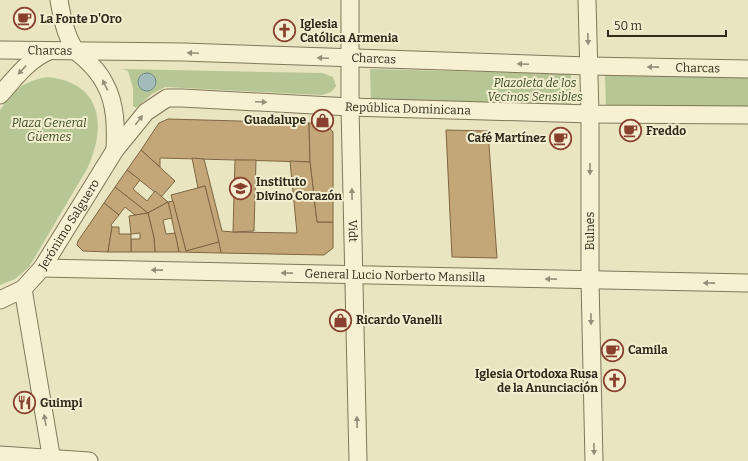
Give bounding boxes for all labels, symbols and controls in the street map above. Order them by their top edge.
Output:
cafe icon: La Fonte D'Oro [11,6,37,32]
place label: La Fonte D'Oro [40,12,122,26]
scale bar [608,12,726,38]
place label: Iglesia Católica Armenia [300,17,398,45]
church icon: Iglesia Católica Armenia [271,18,297,44]
text: 50 m [614,19,643,33]
one-way arrow [585,33,591,46]
street label: Charcas [28,43,73,58]
one-way arrow [187,49,199,56]
street label: Charcas [351,51,397,66]
one-way arrow [317,54,329,61]
one-way arrow [517,60,529,67]
street label: Charcas [675,61,720,75]
one-way arrow [646,64,659,70]
one-way arrow [17,65,27,75]
park label: Plazoleta de los Vecinos Sensibles [487,76,583,104]
one-way arrow [102,79,108,91]
one-way arrow [255,99,268,105]
street label: República Dominicana [344,100,472,118]
shop icon: Guadalupe [309,107,335,133]
place label: Guadalupe [244,113,306,127]
one-way arrow [135,114,144,125]
park label: Plaza General Güemes [12,116,86,144]
cafe icon: Freddo [617,118,643,144]
place label: Freddo [646,124,686,138]
cafe icon: Café Martínez [548,125,574,151]
place label: Café Martínez [467,131,546,145]
one-way arrow [587,163,593,176]
place label: Instituto Divino Corazón [256,175,342,203]
school or university icon: Instituto Divino Corazón [227,176,253,202]
street label: Jerónimo Salguero [35,177,102,273]
one-way arrow [349,188,356,200]
street label: Bulnes [583,212,597,250]
street label: Vidt [346,219,360,243]
one-way arrow [150,267,163,273]
street label: General Lucio Norberto Mansilla [304,267,486,284]
one-way arrow [280,270,293,276]
one-way arrow [545,276,557,283]
one-way arrow [702,280,715,286]
shop icon: Ricardo Vanelli [327,307,353,333]
place label: Ricardo Vanelli [356,313,442,327]
one-way arrow [587,313,594,325]
cafe icon: Camila [600,337,626,363]
place label: Camila [628,343,668,357]
place label: Iglesia Ortodoxa Rusa de la Anunciación [475,367,598,395]
church icon: Iglesia Ortodoxa Rusa de la Anunciación [601,368,627,394]
restaurant icon: Guimpi [11,390,37,416]
place label: Guimpi [40,396,83,410]
one-way arrow [42,414,48,426]
one-way arrow [354,415,360,428]
one-way arrow [591,443,597,456]

